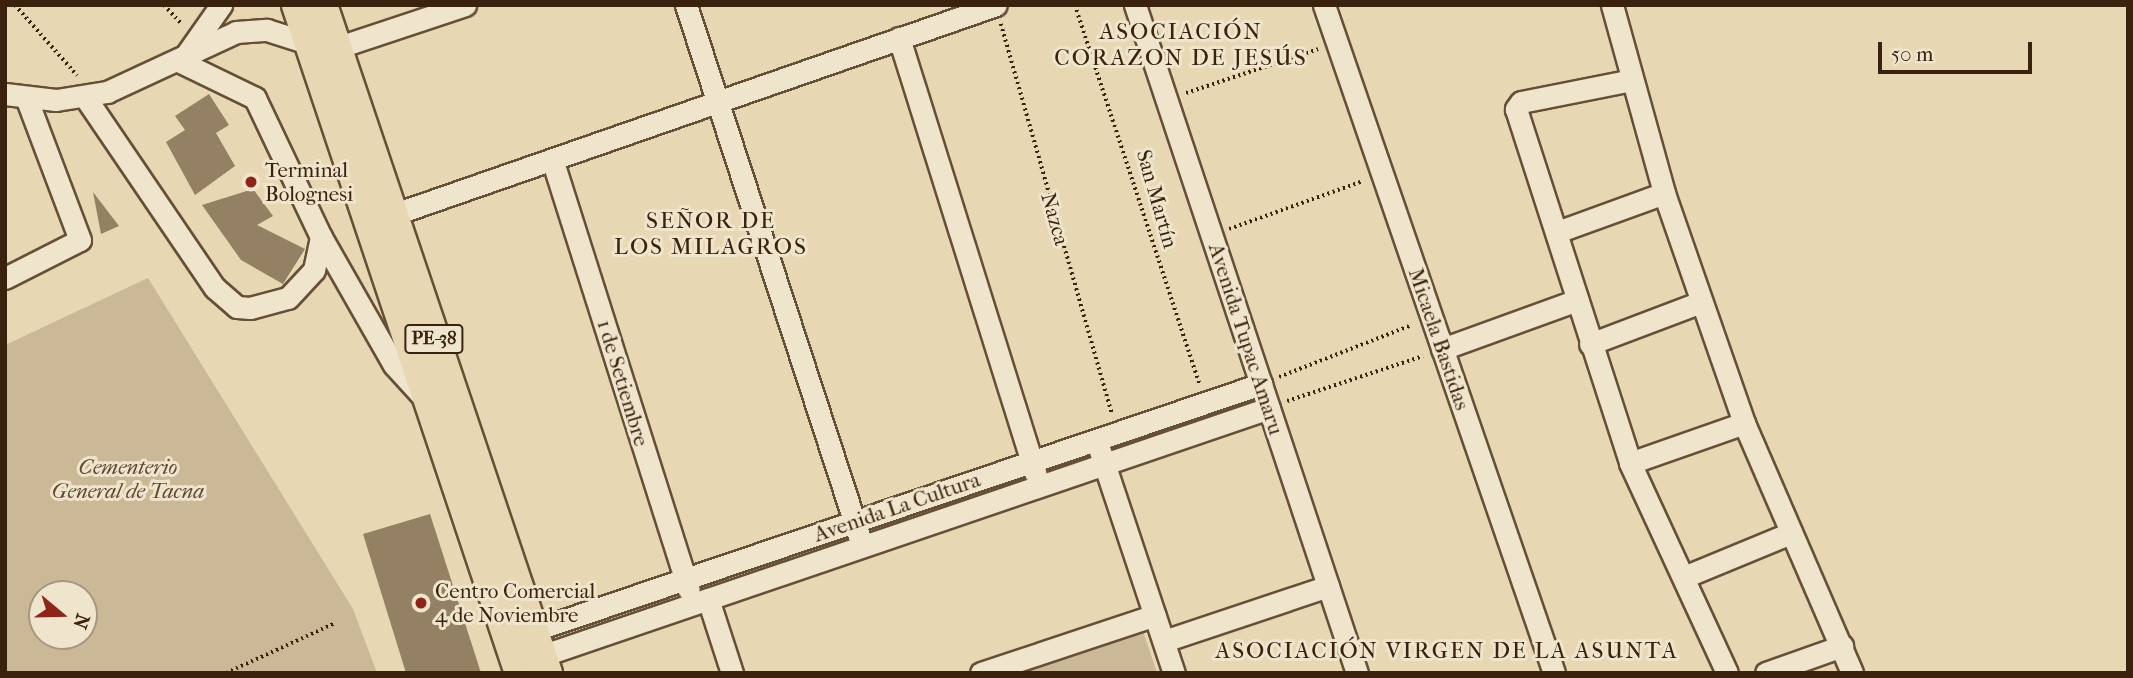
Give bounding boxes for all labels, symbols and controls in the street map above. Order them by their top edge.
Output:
district label: ASOCIACIÓN CORAZON DE JESÚS [1056,18,1306,72]
scale bar [1881,28,2035,72]
text: 50 m [1891,42,1934,66]
street label: San Martín [1131,147,1183,251]
place label: Terminal Bolognesi [265,157,353,207]
marker: Terminal Bolognesi [243,174,259,190]
street label: Nazca [1036,190,1074,248]
district label: SEÑOR DE LOS MILAGROS [616,207,806,261]
street label: Avenida Tupac Amaru [1203,240,1289,438]
street label: Micaela Bastidas [1403,265,1475,413]
street label: 1 de Setiembre [592,317,654,449]
road number: PE-38 [404,324,464,354]
park label: Cementerio General de Tacna [52,454,204,504]
street label: Avenida La Cultura [811,467,983,547]
place label: Centro Comercial 4 de Noviembre [435,578,595,628]
north arrow [28,580,98,650]
marker: Centro Comercial 4 de Noviembre [413,595,429,611]
text: N [68,611,94,632]
district label: ASOCIACIÓN VIRGEN DE LA ASUNTA [1219,637,1675,665]

